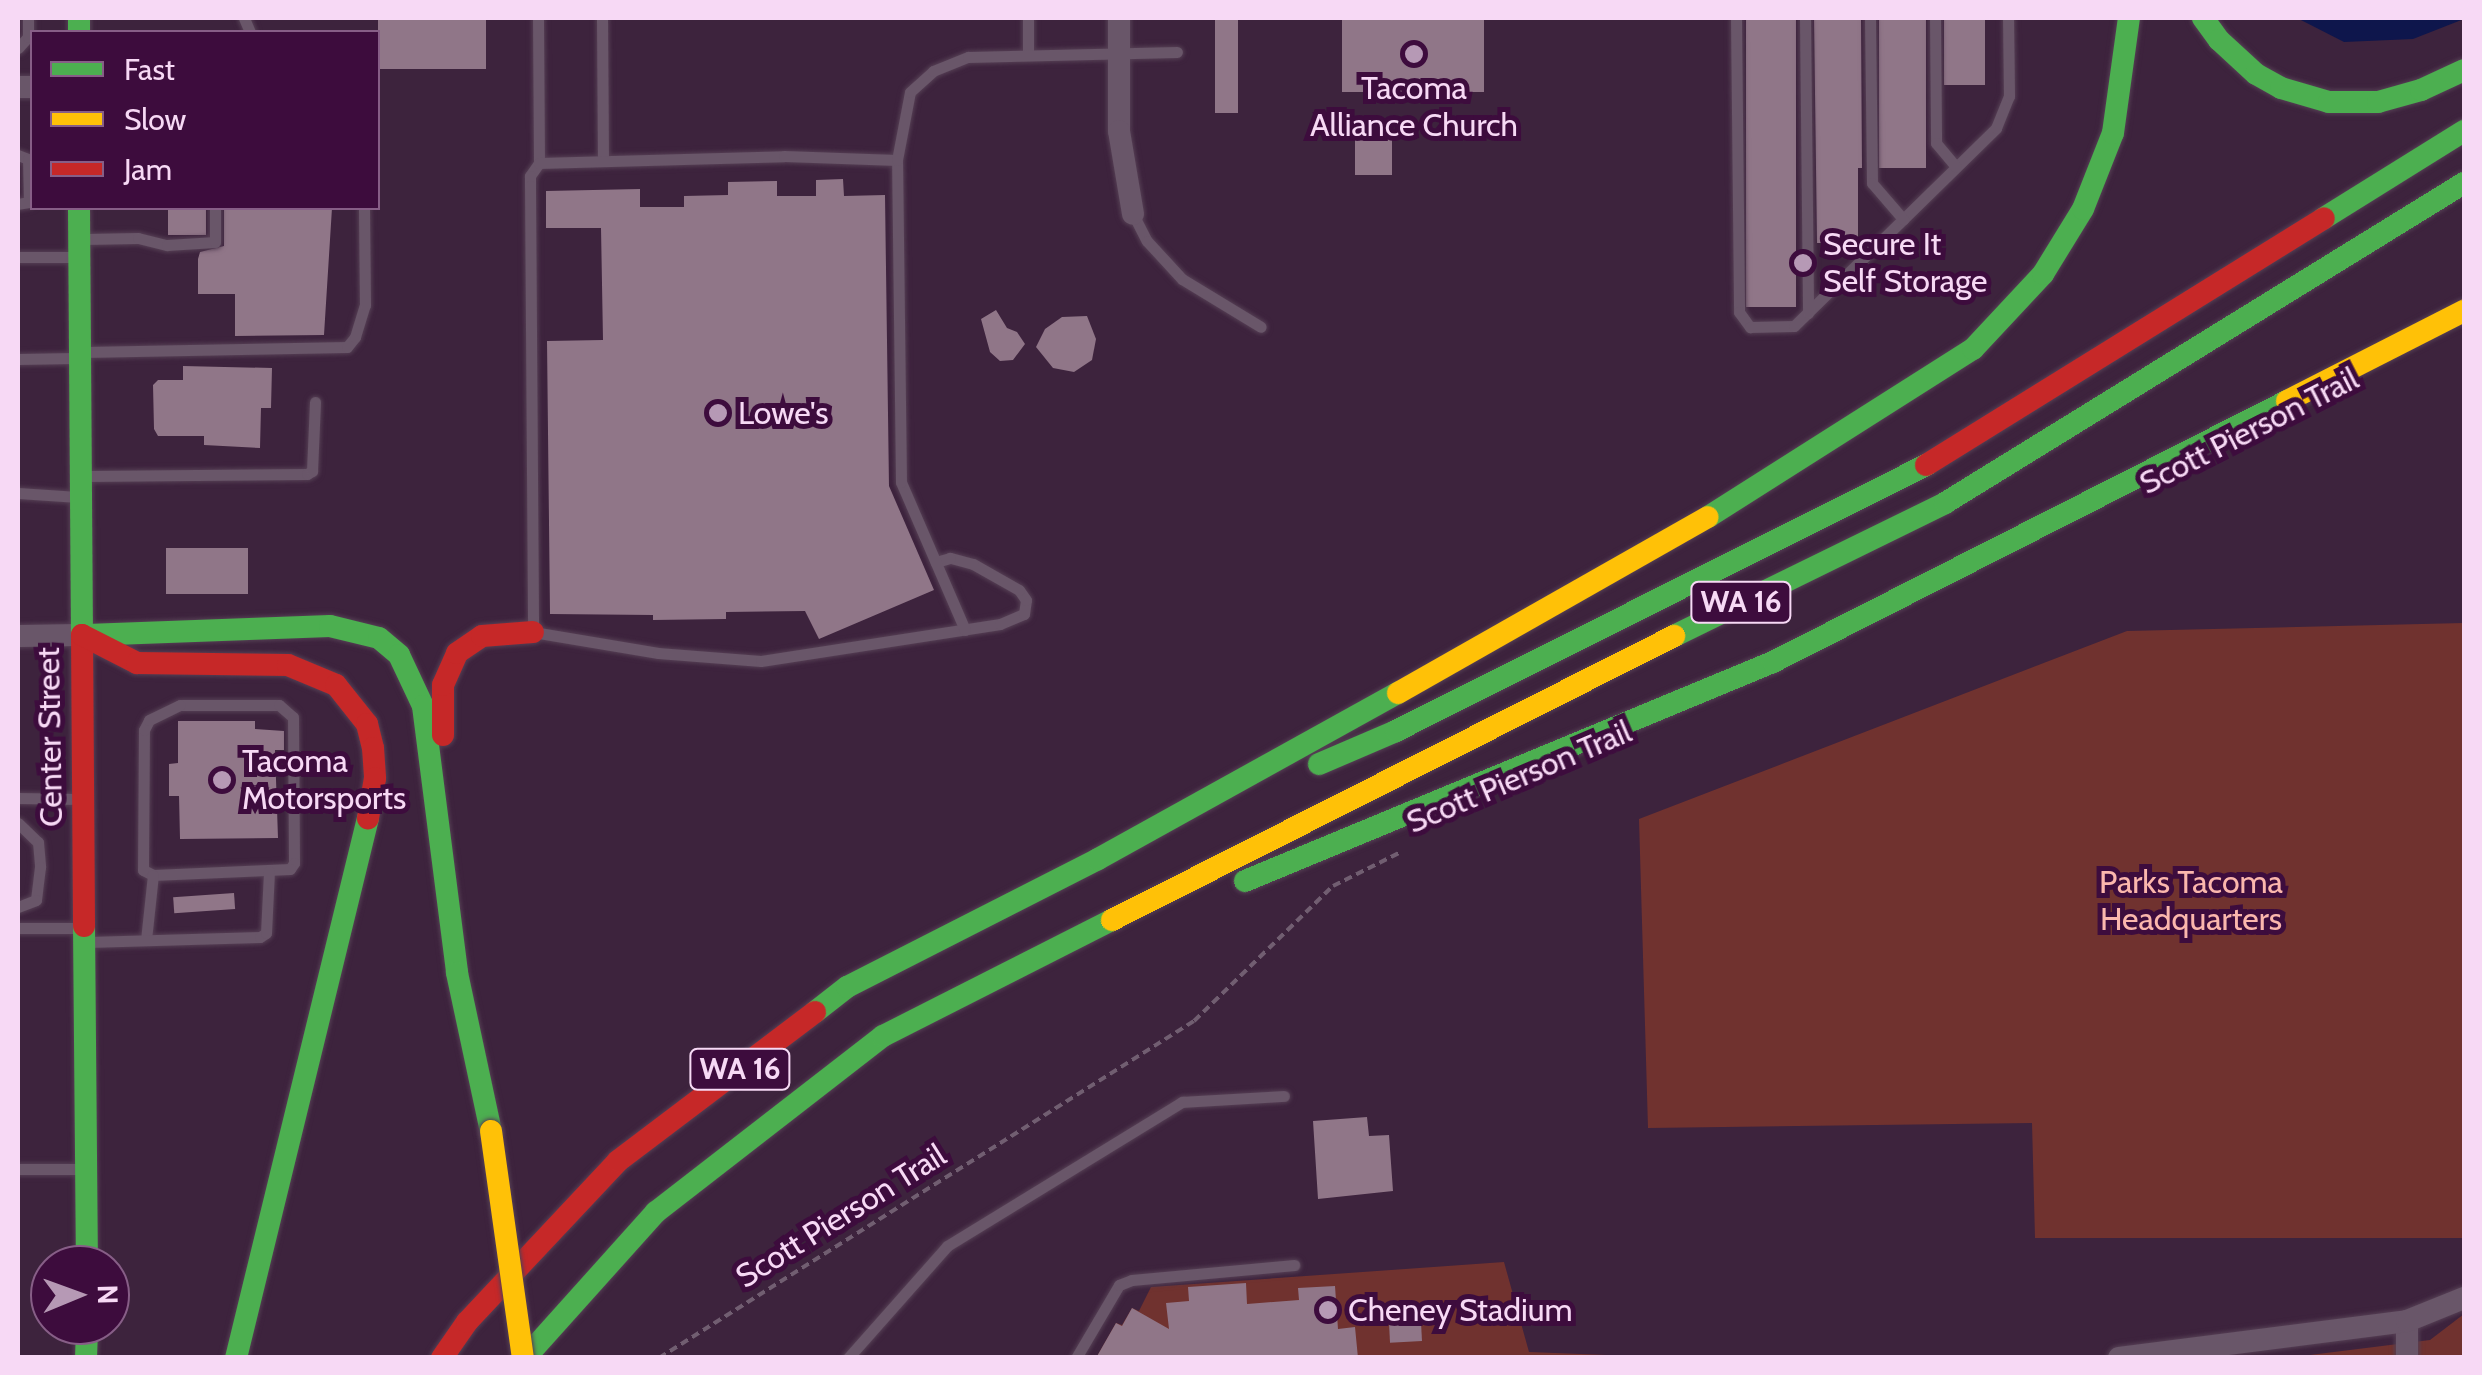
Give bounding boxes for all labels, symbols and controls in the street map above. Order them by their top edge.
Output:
legend [30,30,380,210]
marker: Tacoma Alliance Church [1403,43,1425,65]
text: Fast [124,51,175,88]
place label: Tacoma Alliance Church [1310,70,1518,145]
text: Slow [124,101,186,138]
text: Jam [124,151,172,188]
place label: Secure It Self Storage [1823,226,1987,301]
marker: Secure It Self Storage [1792,252,1814,274]
street label: Scott Pierson Trail [2133,359,2365,503]
place label: Lowe's [738,394,828,432]
marker: Lowe's [707,402,729,424]
road number: WA 16 [1688,577,1794,627]
street label: Center Street [29,647,71,827]
street label: Scott Pierson Trail [1401,712,1637,842]
place label: Tacoma Motorsports [242,743,406,818]
marker: Tacoma Motorsports [211,769,233,791]
park label: Parks Tacoma Headquarters [2099,864,2283,939]
road number: WA 16 [688,1044,792,1094]
street label: Scott Pierson Trail [729,1136,953,1296]
north arrow [30,1245,130,1345]
text: N [91,1284,125,1305]
place label: Cheney Stadium [1348,1291,1573,1329]
marker: Cheney Stadium [1317,1299,1339,1321]

